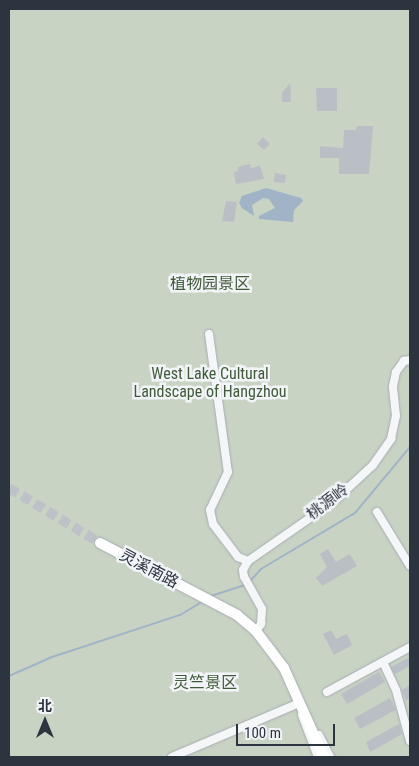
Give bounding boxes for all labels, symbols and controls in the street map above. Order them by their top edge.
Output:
park label: 植物园景区 [170,274,250,294]
park label: West Lake Cultural Landscape of Hangzhou [134,364,286,402]
street label: 桃源岭 [303,480,353,524]
street label: 灵溪南路 [116,546,182,592]
park label: 灵竺景区 [173,673,237,693]
north arrow [20,696,70,746]
text: 北 [38,698,52,714]
scale bar [239,714,338,746]
text: 100 m [244,724,281,742]

